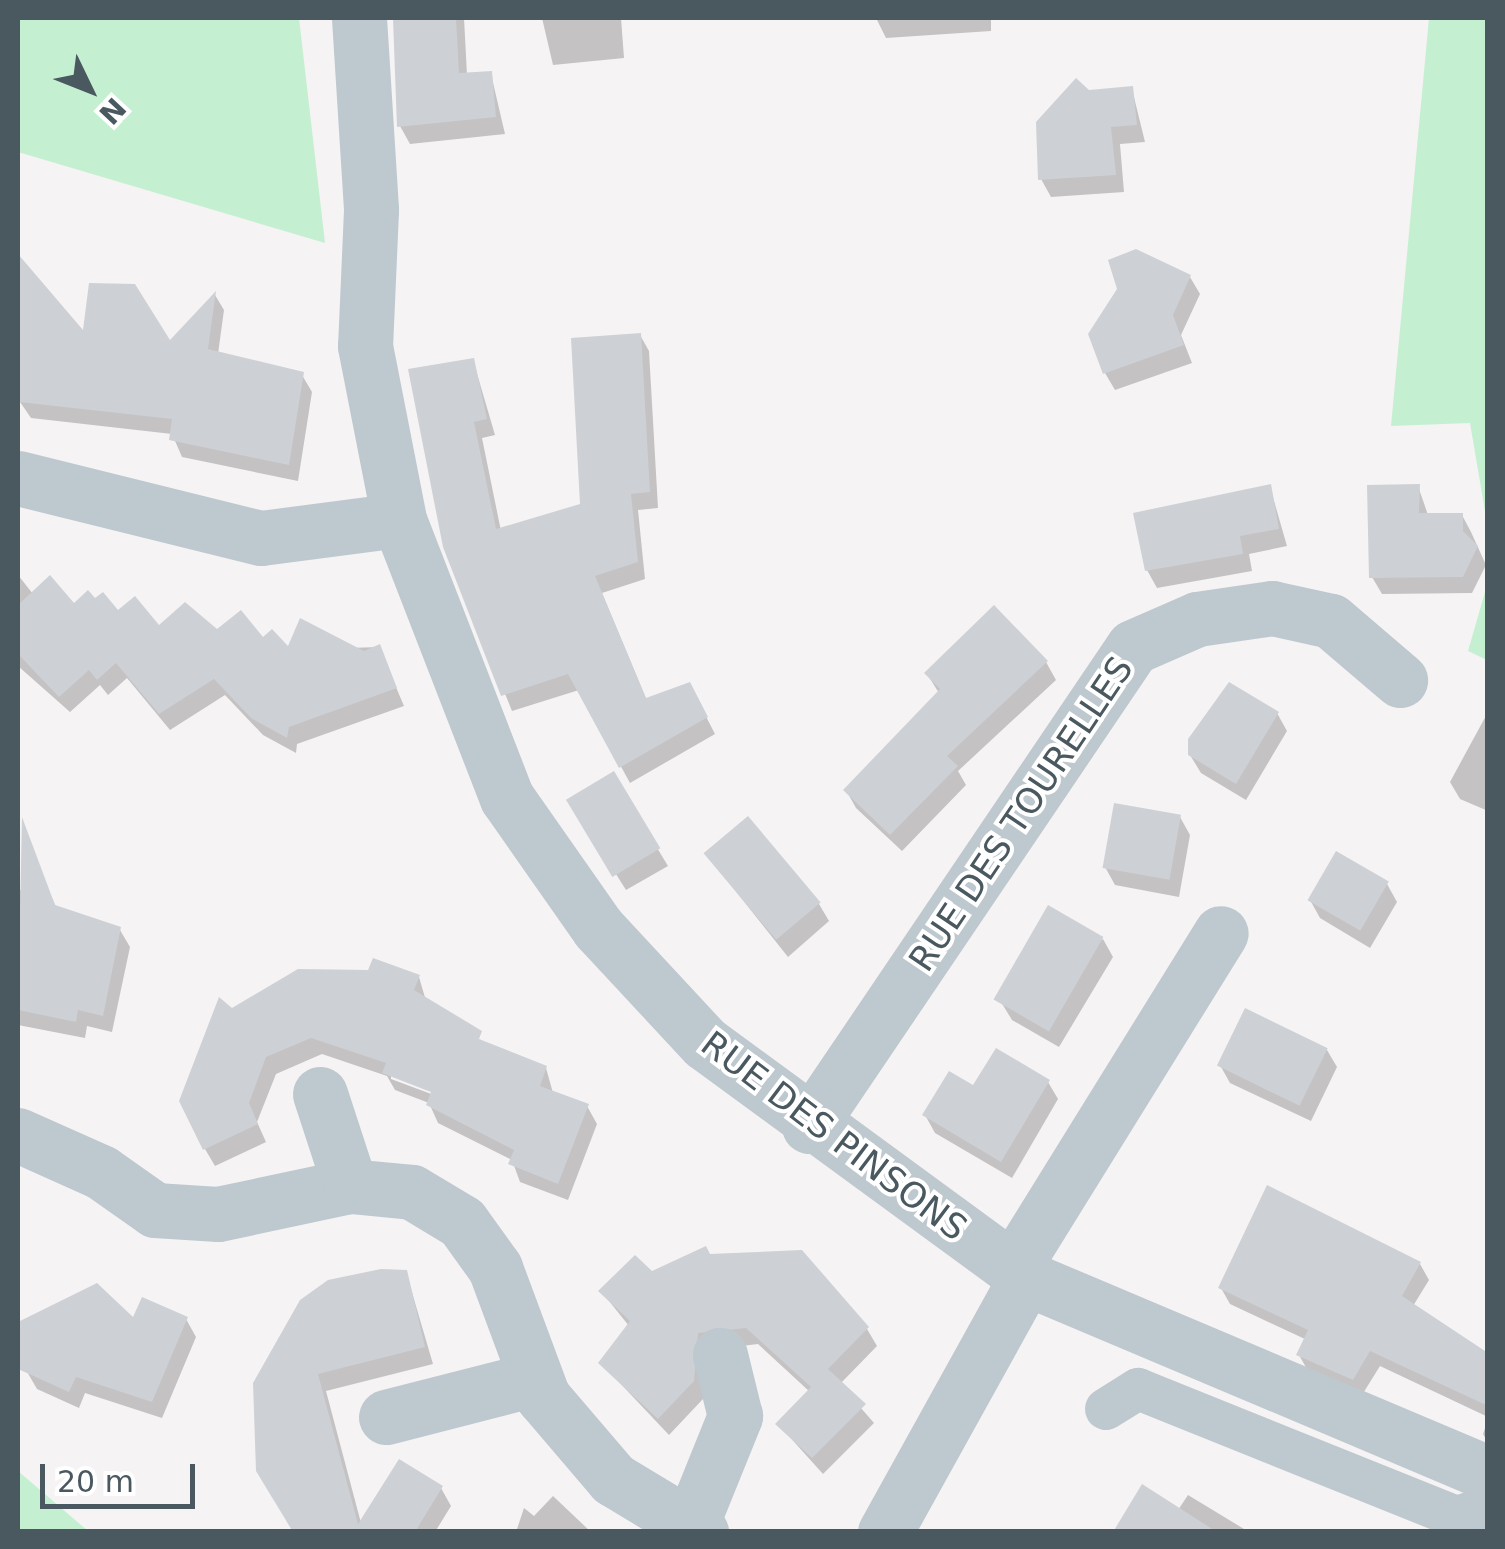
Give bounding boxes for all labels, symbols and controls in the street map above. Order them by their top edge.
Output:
north arrow [40,40,140,140]
text: N [92,91,132,131]
street label: RUE DES TOURELLES [900,649,1142,979]
street label: RUE DES PINSONS [693,1023,975,1249]
scale bar [45,1444,200,1506]
text: 20 m [57,1464,134,1499]

